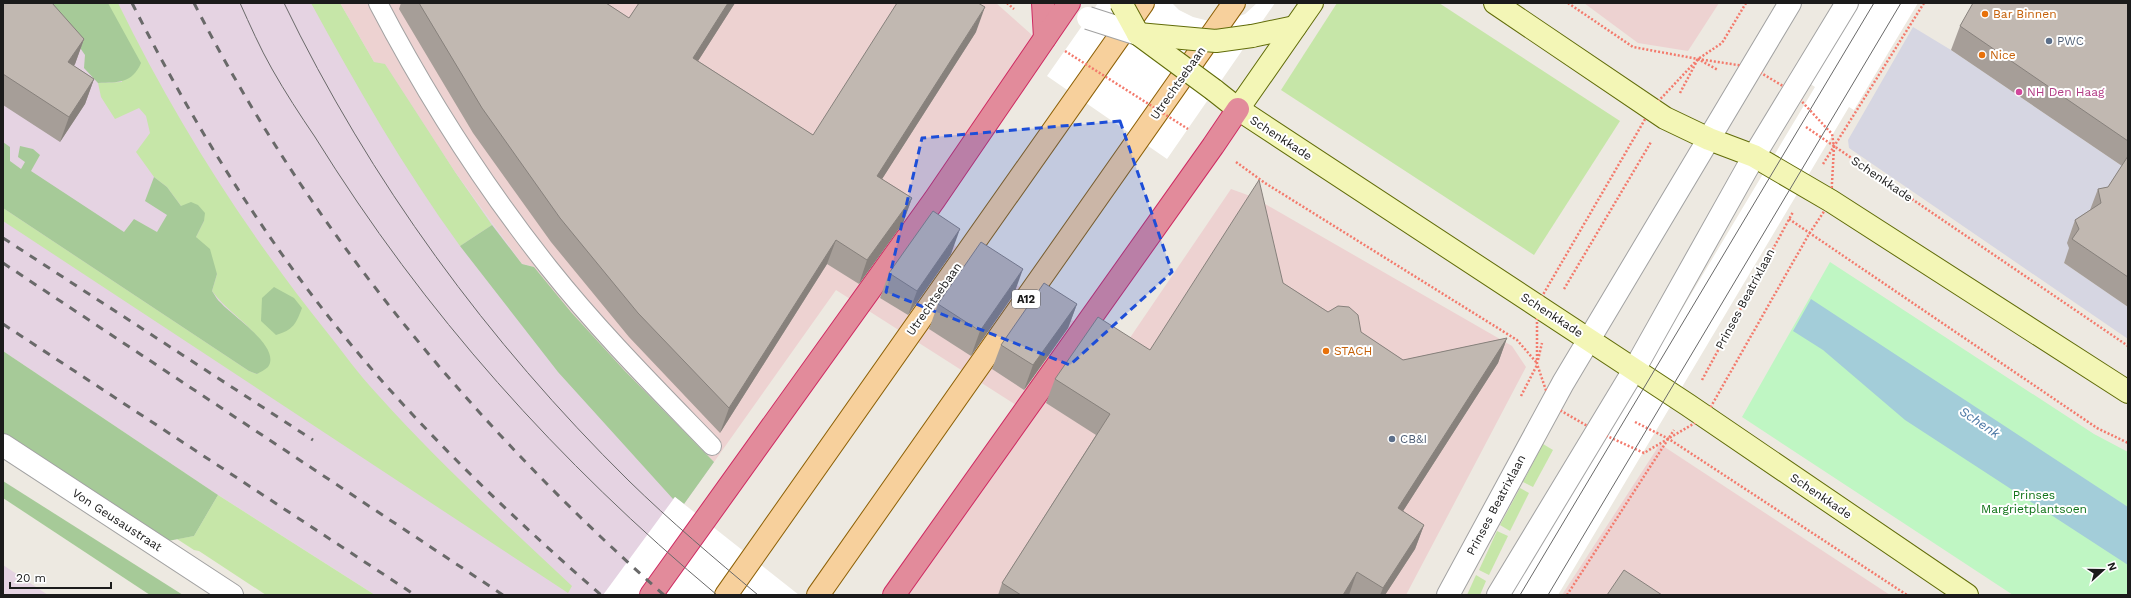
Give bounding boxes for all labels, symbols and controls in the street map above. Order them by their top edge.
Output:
place label: Bar Binnen [1993,7,2057,21]
marker: Bar Binnen [1980,9,1990,19]
place label: PWC [2057,34,2084,48]
marker: PWC [2044,36,2054,46]
street label: Utrechtsebaan [1148,44,1208,122]
place label: Nice [1990,48,2016,62]
marker: Nice [1977,50,1987,60]
place label: NH Den Haag [2027,85,2105,99]
marker: NH Den Haag [2014,87,2024,97]
street label: Schenkkade [1247,113,1315,163]
street label: Schenkkade [1849,153,1915,205]
street label: Prinses Beatrixlaan [1713,246,1777,352]
street label: Utrechtsebaan [904,260,964,338]
road number: A12 [1012,290,1040,308]
street label: Schenkkade [1518,290,1586,340]
place label: STACH [1334,344,1372,358]
marker: STACH [1321,346,1331,356]
water label: Schenk [1957,404,2003,442]
place label: CB&I [1400,432,1427,446]
marker: CB&I [1387,434,1397,444]
street label: Prinses Beatrixlaan [1464,452,1528,558]
street label: Schenkkade [1788,470,1854,522]
street label: Von Geusaustraat [70,486,164,554]
park label: Prinses Margrietplantsoen [1981,488,2087,516]
north arrow [2083,550,2123,590]
text: N [2104,560,2119,573]
scale bar [10,564,111,590]
text: 20 m [16,571,46,585]

